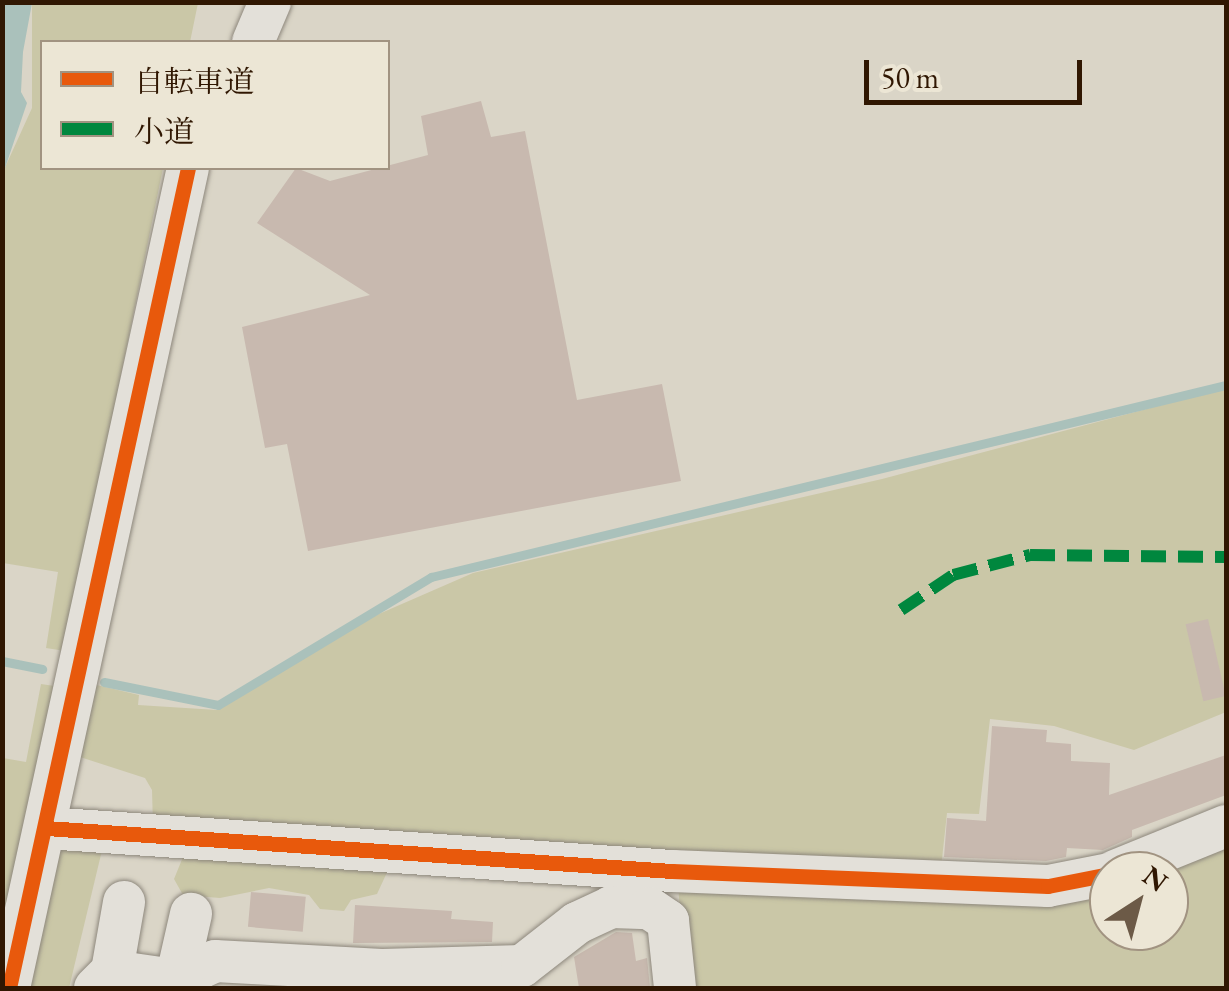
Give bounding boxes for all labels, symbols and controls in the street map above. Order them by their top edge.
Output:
legend [40,40,390,170]
scale bar [869,40,1086,102]
text: 50 m [881,58,939,97]
text: 自転車道 [134,62,254,101]
text: 小道 [134,112,194,151]
north arrow [1089,851,1189,951]
text: N [1136,857,1175,900]

